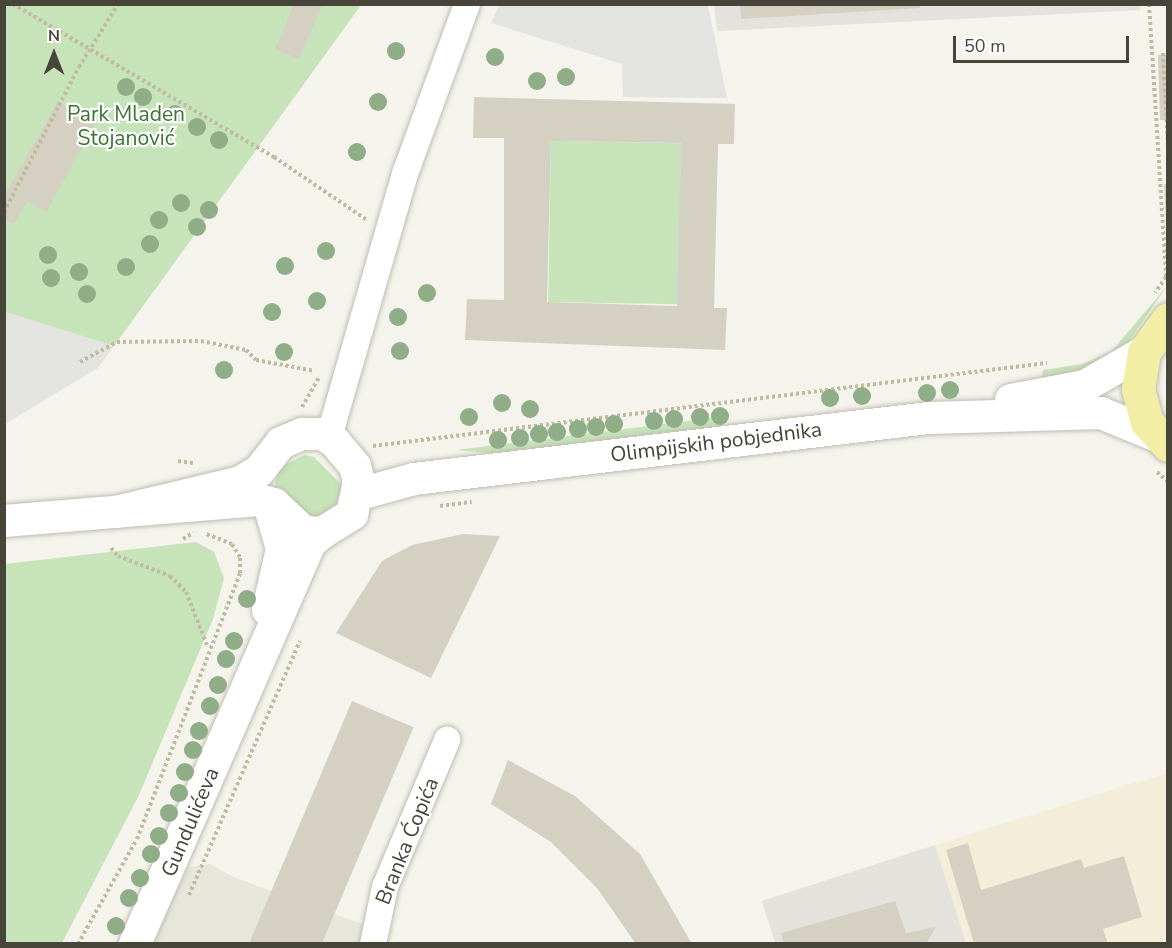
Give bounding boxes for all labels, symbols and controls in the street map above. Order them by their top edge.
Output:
north arrow [24,24,84,84]
scale bar [956,24,1132,62]
text: N [48,25,60,47]
text: 50 m [964,34,1006,58]
park label: Park Mladen Stojanović [67,101,185,151]
street label: Olimpijskih pobjednika [609,417,823,467]
street label: Gundulićeva [156,764,224,880]
street label: Branka Ćopića [370,774,444,908]

